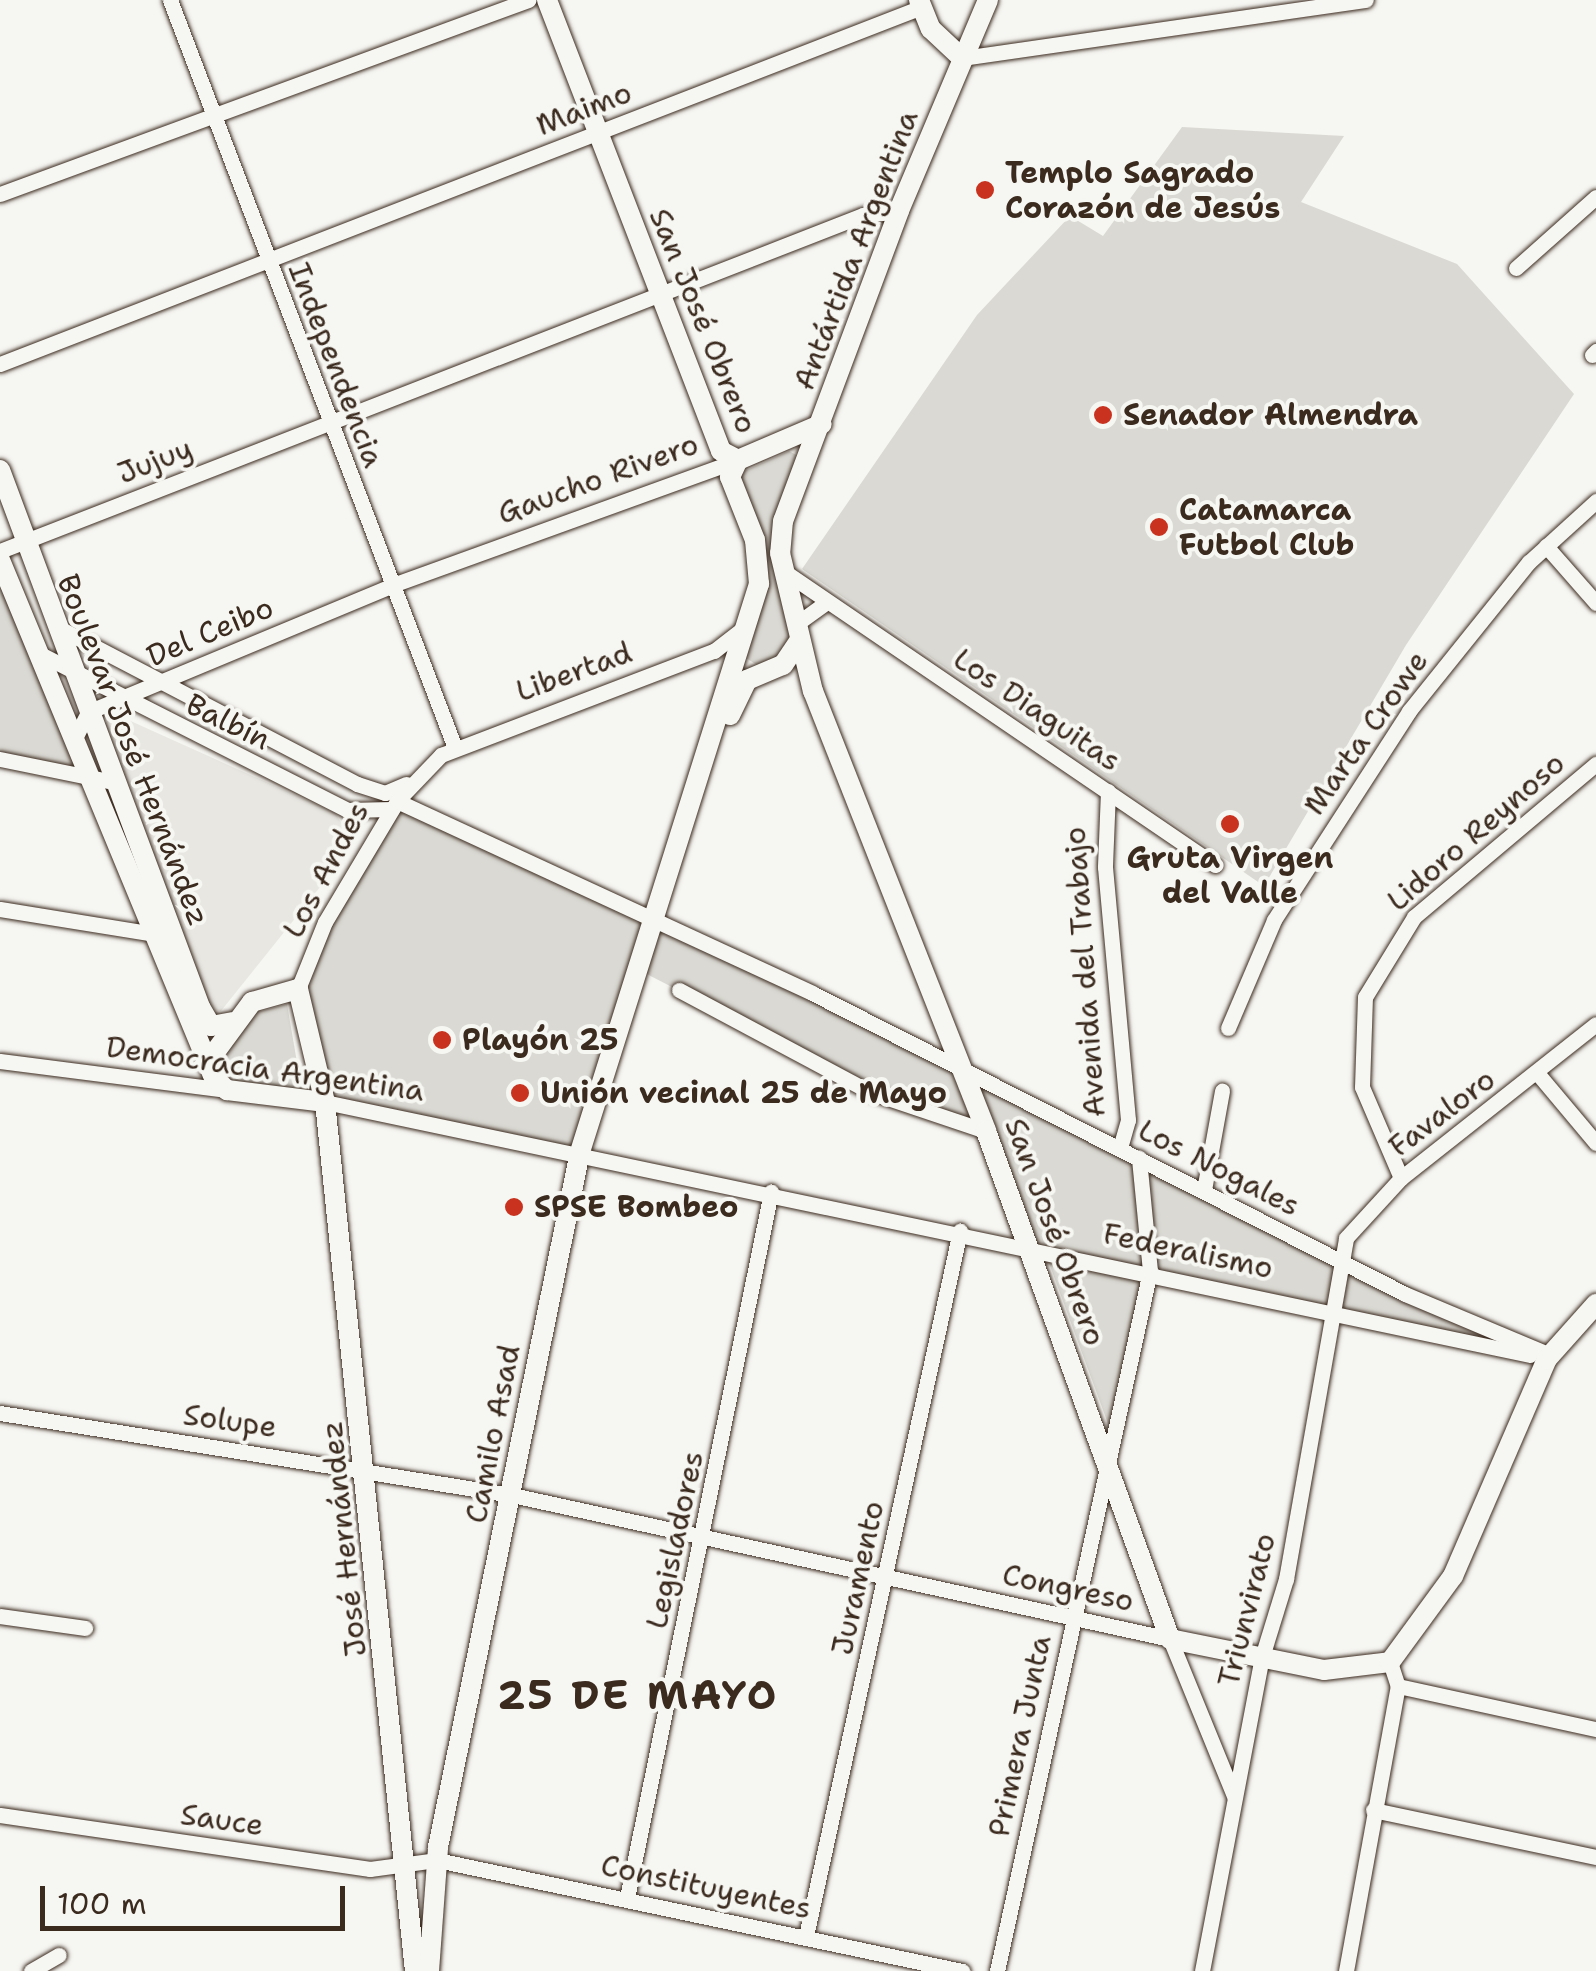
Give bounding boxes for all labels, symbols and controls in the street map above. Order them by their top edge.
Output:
street label: Maimo [531,74,637,144]
street label: Antártida Argentina [786,105,926,395]
place label: Templo Sagrado Corazón de Jesús [1005,155,1280,226]
marker: Templo Sagrado Corazón de Jesús [974,179,996,201]
street label: San José Obrero [641,203,765,439]
street label: Independencia [280,258,392,472]
place label: Senador Almendra [1123,397,1418,433]
marker: Senador Almendra [1092,404,1114,426]
street label: Gaucho Rivero [493,426,703,532]
street label: Jujuy [112,430,198,492]
place label: Catamarca Futbol Club [1179,492,1355,562]
marker: Catamarca Futbol Club [1148,516,1170,538]
street label: Boulevar José Hernández [49,569,217,931]
street label: Del Ceibo [141,589,279,675]
street label: Libertad [511,634,637,710]
street label: Los Diaguitas [946,641,1128,779]
street label: Marta Crowe [1296,644,1436,822]
street label: Balbín [180,686,276,758]
street label: Lidoro Reynoso [1380,745,1572,919]
street label: Los Andes [275,796,377,944]
marker: Gruta Virgen del Valle [1219,813,1241,835]
street label: Avenida del Trabajo [1057,826,1113,1118]
place label: Gruta Virgen del Valle [1127,840,1333,910]
place label: Playón 25 [462,1022,619,1058]
street label: Democracia Argentina [104,1029,426,1109]
marker: Playón 25 [431,1029,453,1051]
street label: Favaloro [1382,1061,1502,1165]
place label: Unión vecinal 25 de Mayo [540,1075,947,1111]
marker: Unión vecinal 25 de Mayo [509,1082,531,1104]
street label: Los Nogales [1132,1112,1306,1224]
street label: San José Obrero [997,1113,1113,1351]
place label: SPSE Bombeo [534,1189,738,1225]
marker: SPSE Bombeo [503,1196,525,1218]
street label: Federalismo [1100,1215,1276,1287]
street label: Camilo Asad [458,1342,528,1526]
street label: Solupe [181,1397,279,1445]
street label: José Hernández [314,1419,374,1659]
street label: Legisladores [639,1448,711,1632]
street label: Juramento [824,1498,892,1658]
street label: Triunvirato [1211,1529,1283,1691]
street label: Congreso [999,1557,1137,1619]
street label: Primera Junta [981,1632,1059,1840]
district label: 25 DE MAYO [497,1671,779,1719]
street label: Sauce [178,1796,266,1844]
street label: Constituyentes [598,1847,814,1927]
scale bar [45,1866,350,1928]
text: 100 m [57,1883,147,1924]

